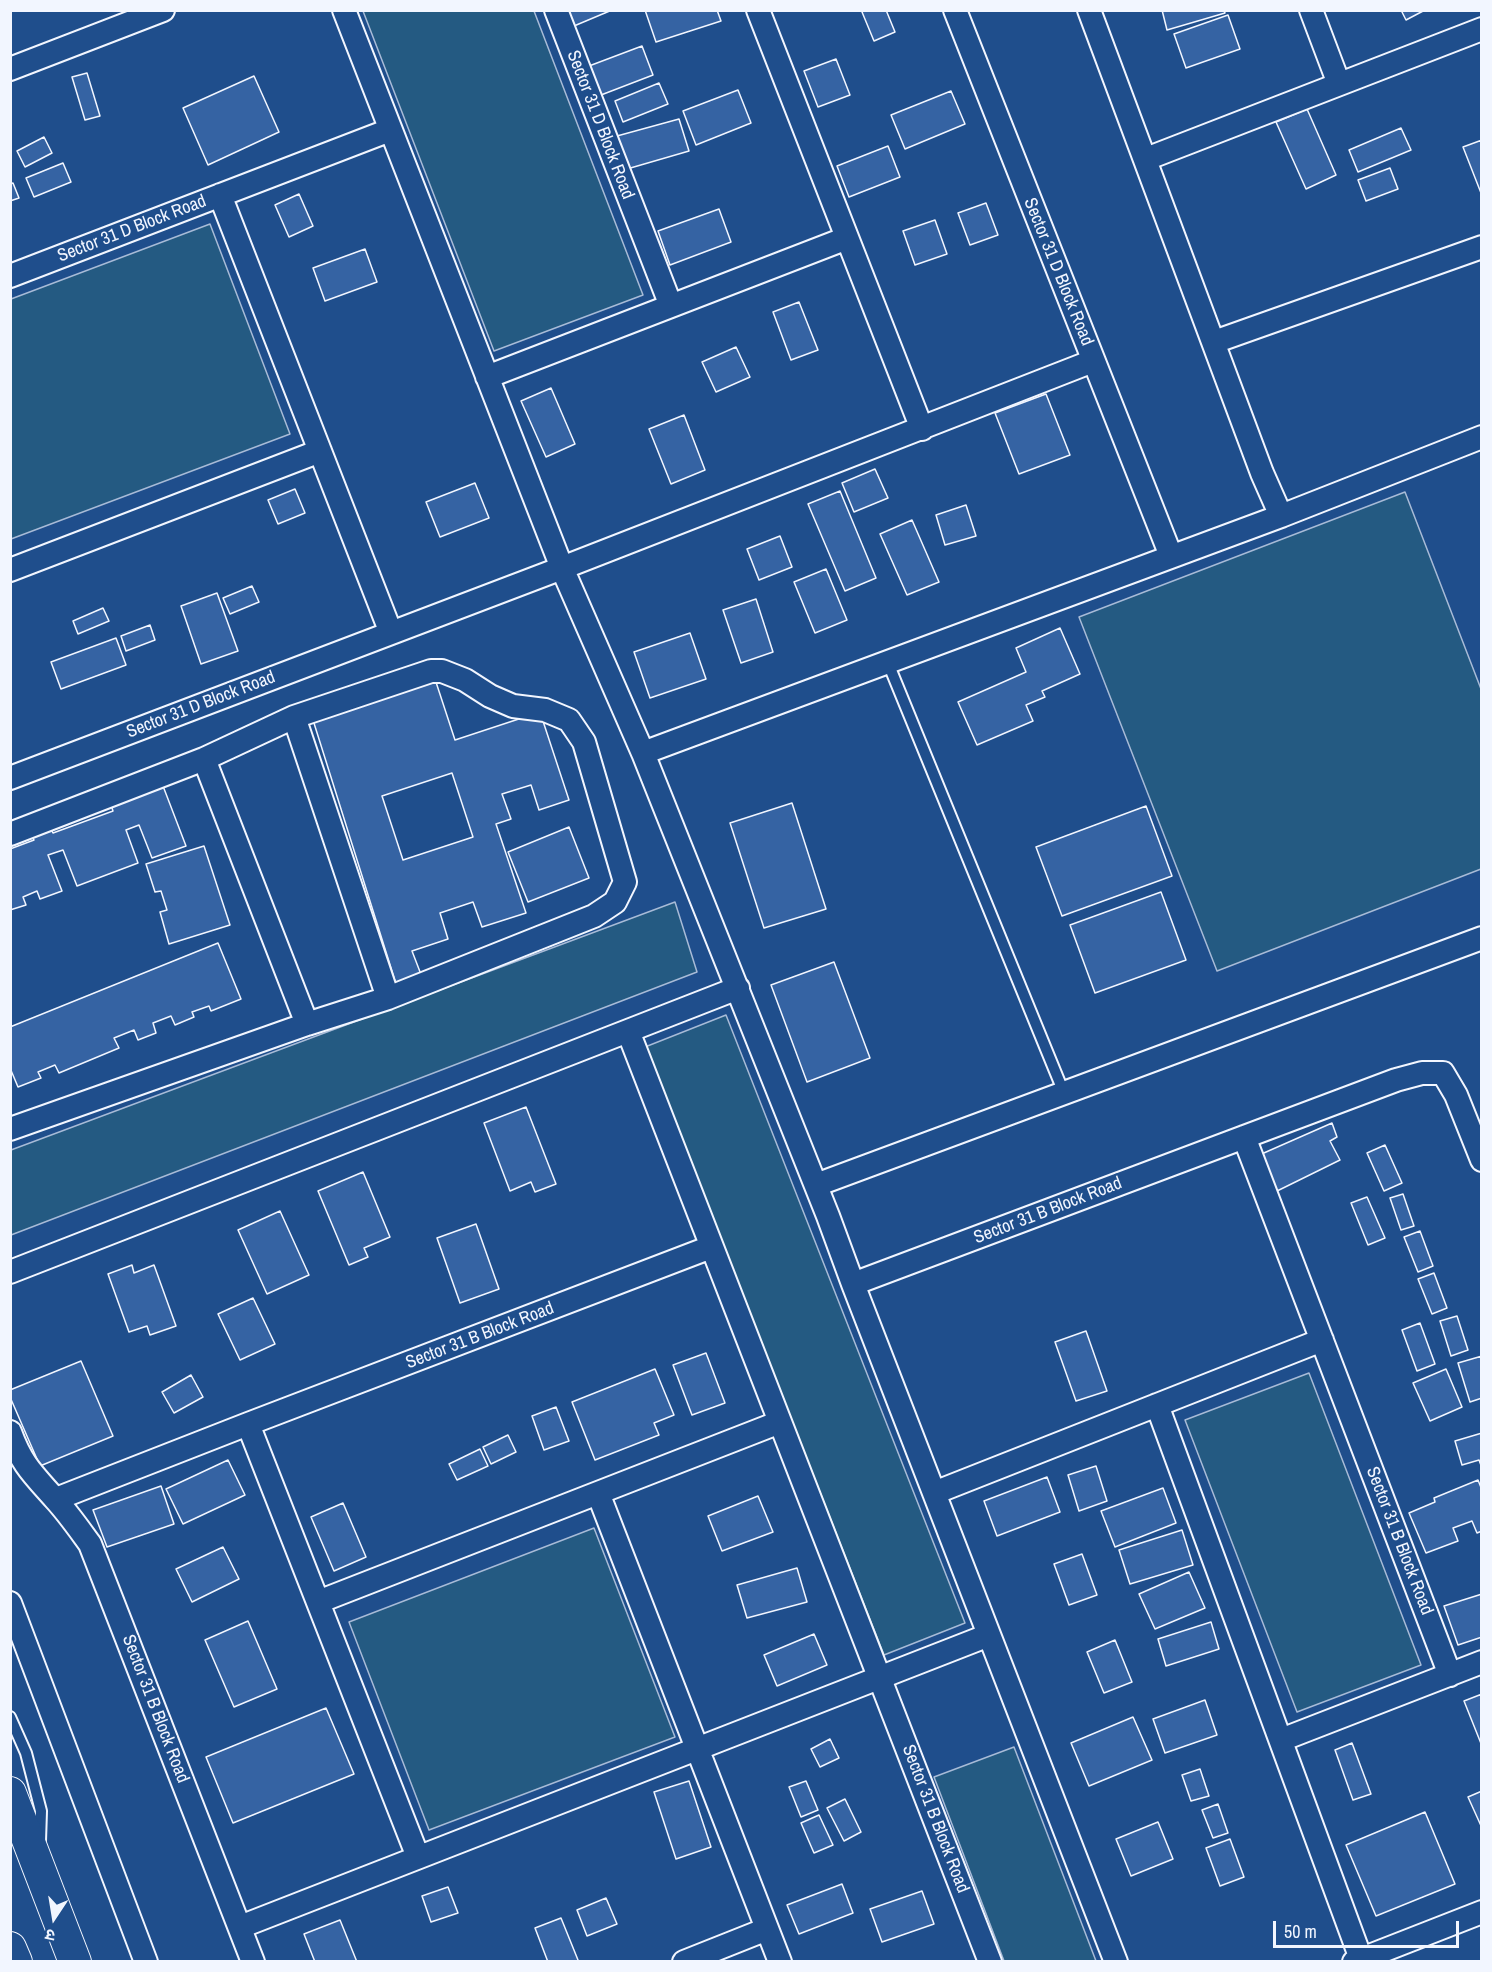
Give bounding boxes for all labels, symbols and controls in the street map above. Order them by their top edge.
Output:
street label: Sector 31 D Block Road [562,48,638,202]
street label: Sector 31 D Block Road [55,191,209,267]
street label: Sector 31 D Block Road [1018,195,1098,349]
street label: Sector 31 D Block Road [124,667,278,743]
street label: Sector 31 B Block Road [971,1173,1125,1249]
street label: Sector 31 B Block Road [403,1298,557,1374]
street label: Sector 31 B Block Road [1361,1464,1437,1618]
street label: Sector 31 B Block Road [117,1632,193,1786]
street label: Sector 31 B Block Road [897,1742,973,1896]
north arrow [24,1888,84,1948]
scale bar [1276,1909,1462,1947]
text: 50 m [1284,1919,1317,1944]
text: उ [43,1924,57,1947]

